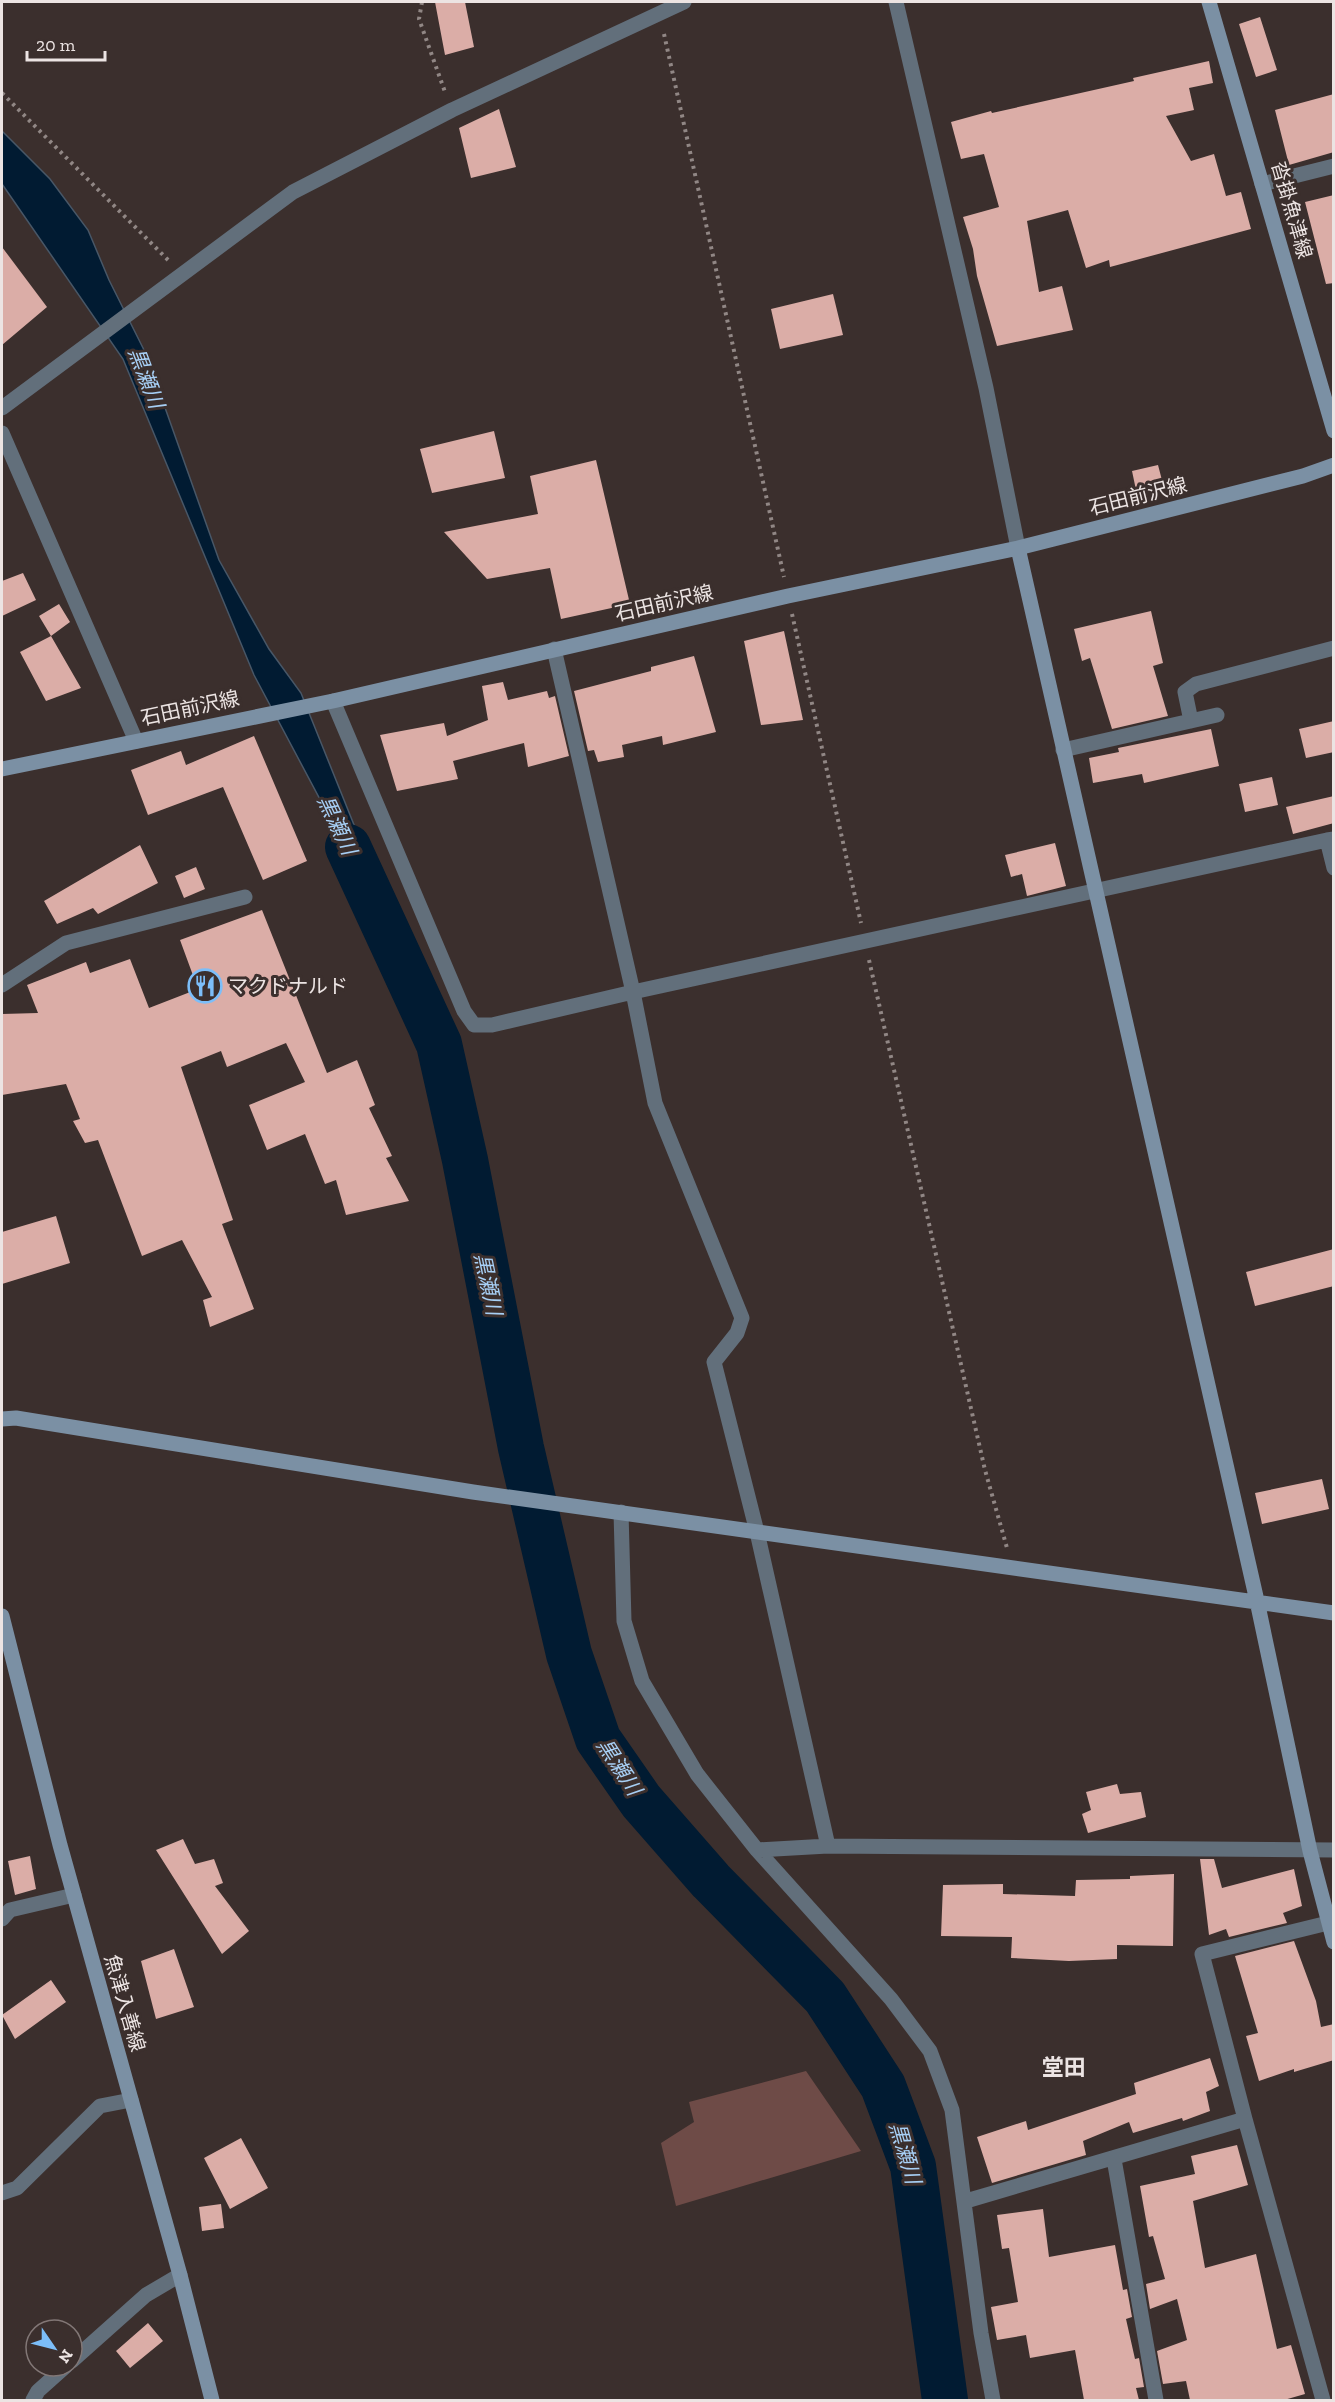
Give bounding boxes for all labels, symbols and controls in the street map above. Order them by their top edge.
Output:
scale bar [27,24,105,62]
text: 20 m [36,34,76,56]
street label: 沓掛魚津線 [1267,159,1317,261]
water label: 黒瀬川 [124,344,170,414]
street label: 石田前沢線 [1087,472,1189,520]
street label: 石田前沢線 [613,580,715,626]
street label: 石田前沢線 [139,686,241,730]
water label: 黒瀬川 [313,791,363,860]
restaurant icon: マクドナルド [187,968,223,1004]
place label: マクドナルド [228,974,348,998]
water label: 黒瀬川 [470,1250,508,1319]
water label: 黒瀬川 [592,1734,648,1802]
street label: 魚津入善線 [100,1952,150,2054]
district label: 堂田 [1042,2054,1086,2081]
water label: 黒瀬川 [885,2119,927,2189]
north arrow [24,2318,84,2378]
text: N [55,2346,77,2367]

